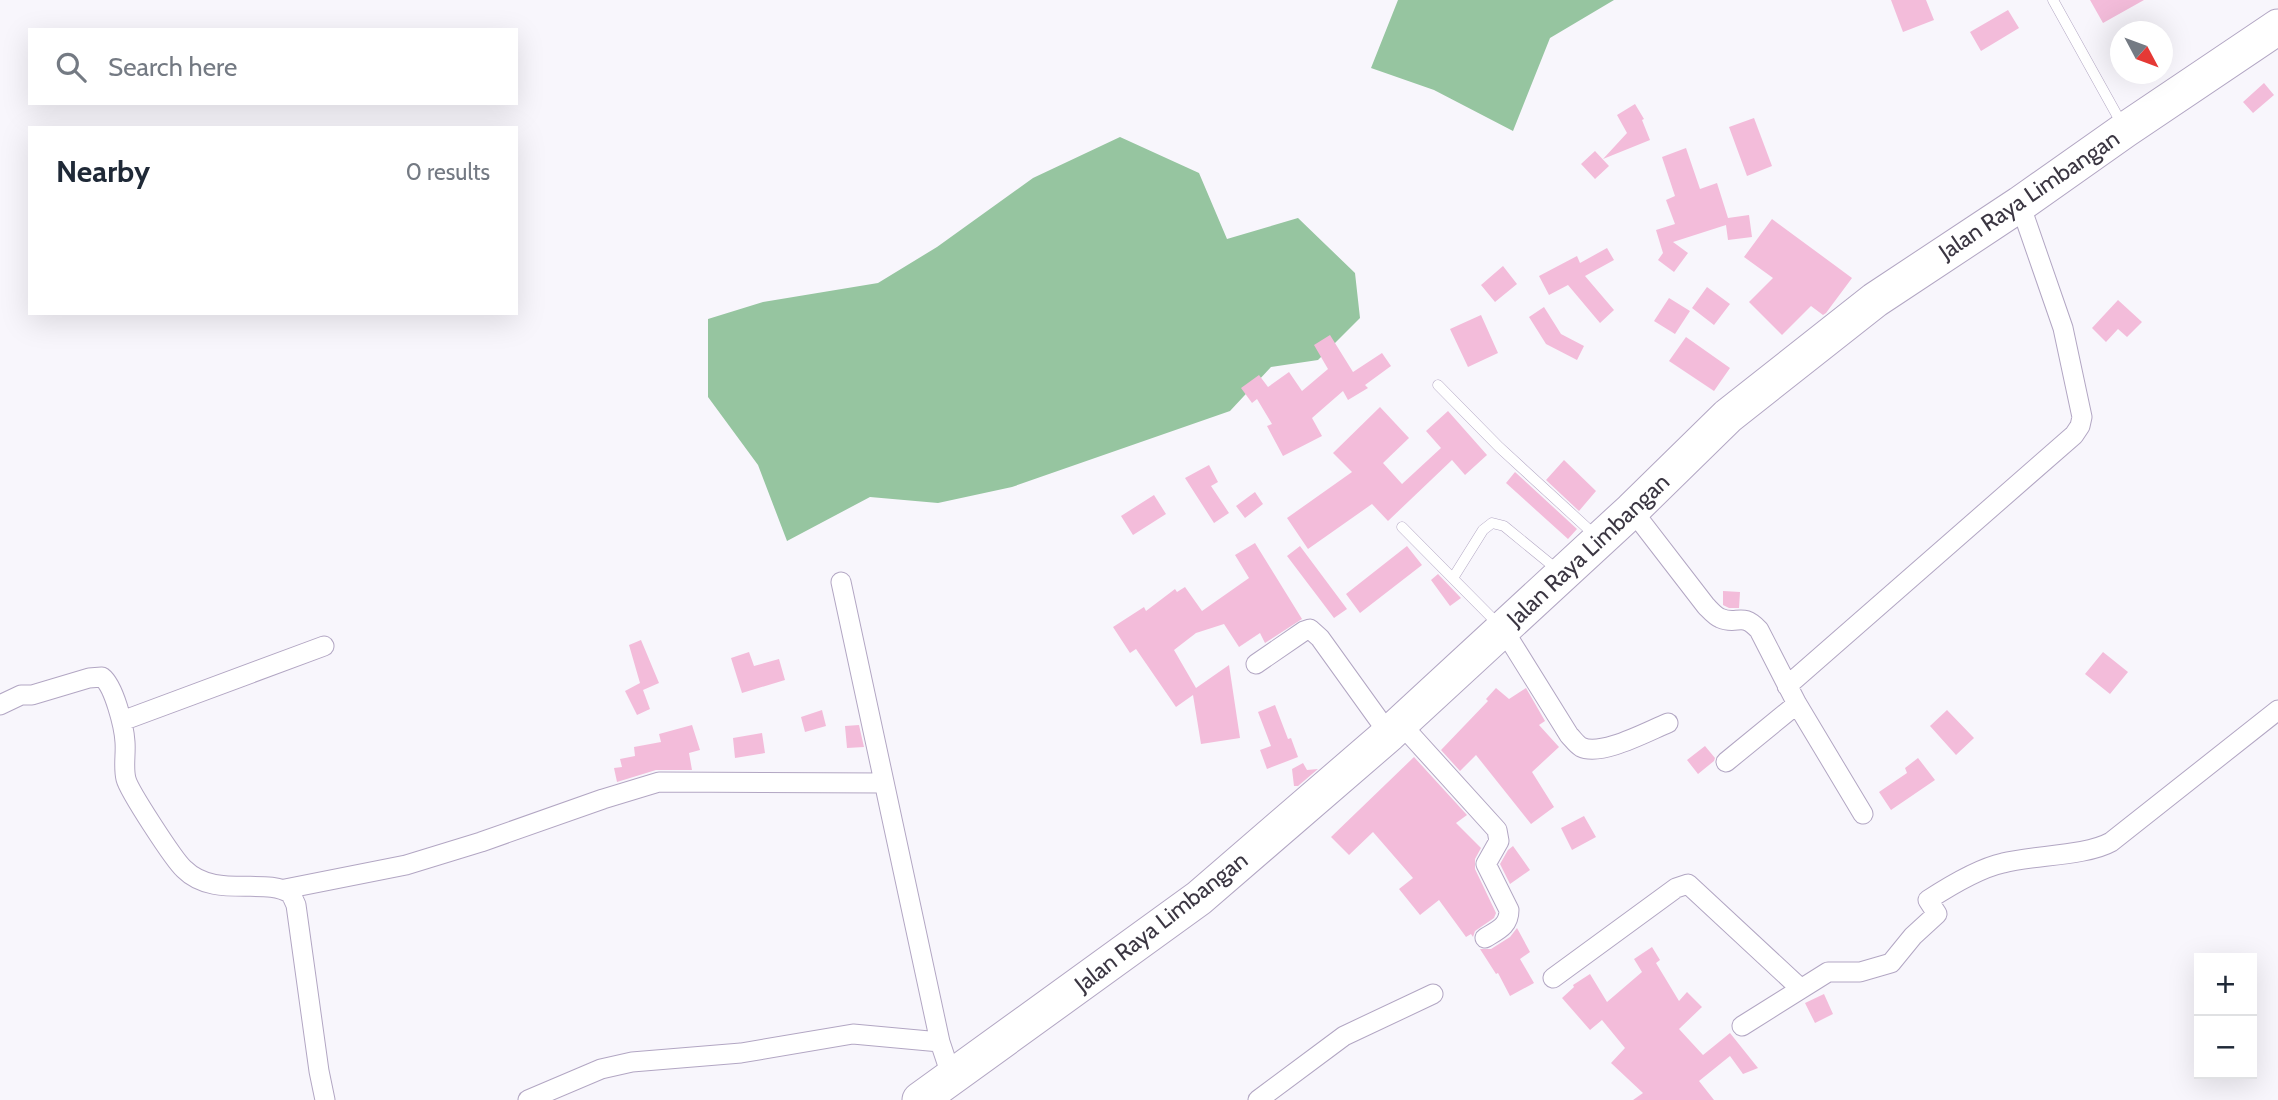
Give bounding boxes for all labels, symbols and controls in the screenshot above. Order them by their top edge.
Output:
north arrow [2110,21,2173,84]
search box [28,28,518,105]
icon: search [52,48,90,86]
text: Search here [108,51,237,83]
street label: Jalan Raya Limbangan [1933,124,2125,266]
text: Nearby [56,153,150,190]
text: 0 results [406,158,490,186]
street label: Jalan Raya Limbangan [1500,468,1675,633]
street label: Jalan Raya Limbangan [1068,846,1253,999]
map controls [2194,953,2257,1079]
button: + [2194,953,2257,1016]
button: − [2194,1016,2257,1079]

